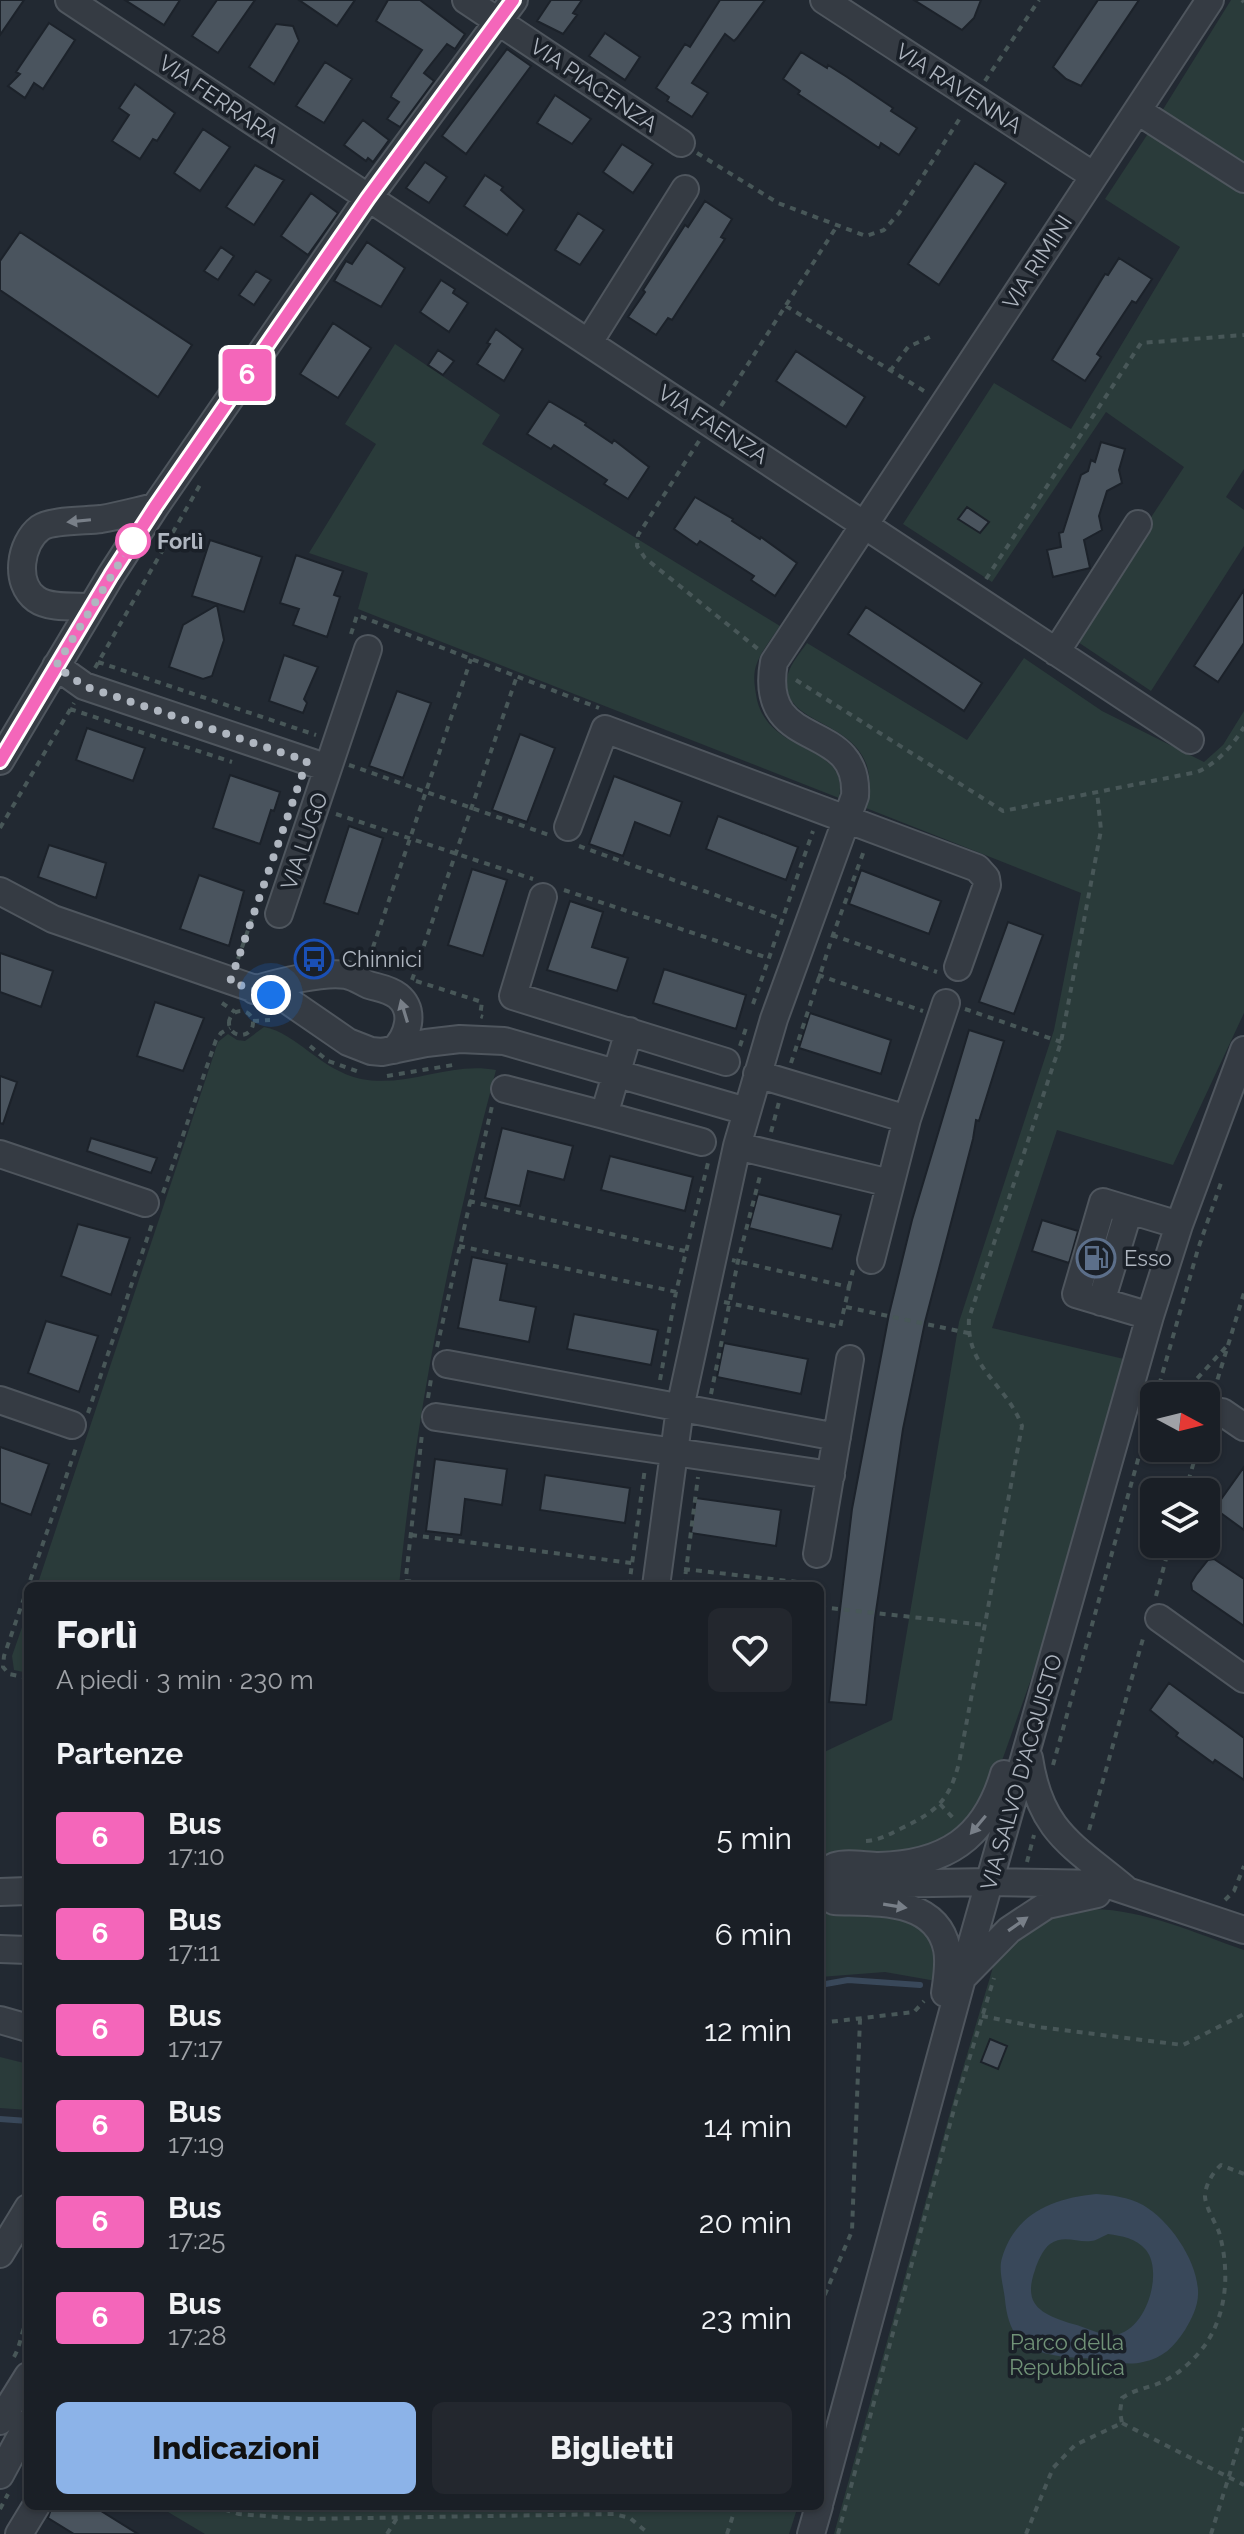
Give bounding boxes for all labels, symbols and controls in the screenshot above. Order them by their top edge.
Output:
street label: VIA PIACENZA [525,33,663,137]
street label: VIA RAVENNA [891,38,1027,139]
street label: VIA FERRARA [154,49,284,149]
street label: VIA RIMINI [997,210,1077,314]
line badge: 6 [221,349,273,401]
text: 6 [239,358,256,391]
street label: VIA FAENZA [653,379,773,469]
one-way arrow [66,515,91,528]
marker: Forlì [116,524,150,558]
place label: Forlì [157,528,203,554]
street label: VIA LUGO [275,789,333,893]
bus stop icon: Chinnici [293,938,335,980]
place label: Chinnici [342,946,422,972]
your location [251,975,291,1015]
one-way arrow [398,999,410,1023]
fuel station icon: Esso [1075,1237,1117,1279]
place label: Esso [1124,1245,1172,1271]
north arrow [1140,1382,1220,1462]
map controls [1140,1382,1220,1558]
button: layers [1140,1478,1220,1558]
button: heart [708,1608,792,1692]
text: Forlì [56,1612,138,1657]
street label: VIA SALVO D'ACQUISTO [975,1651,1067,1893]
text: A piedi · 3 min · 230 m [56,1665,314,1695]
text: Partenze [56,1736,183,1771]
text: Bus [168,1806,222,1841]
one-way arrow [970,1815,987,1835]
text: 6 [92,1821,109,1854]
text: 5 min [716,1821,792,1856]
text: 17:10 [168,1841,225,1871]
one-way arrow [882,1900,907,1912]
text: Bus [168,1902,222,1937]
text: 6 [92,1917,109,1950]
text: 6 min [715,1917,792,1952]
one-way arrow [1007,1917,1028,1932]
text: 17:11 [168,1937,220,1967]
text: Bus [168,1998,222,2033]
text: 6 [92,2013,109,2046]
text: 12 min [704,2013,792,2048]
text: 17:17 [168,2033,223,2063]
text: Bus [168,2094,222,2129]
text: 6 [92,2109,109,2142]
text: 14 min [704,2109,792,2144]
text: 17:19 [168,2129,224,2159]
text: Bus [168,2190,222,2225]
text: 6 [92,2205,109,2238]
text: 20 min [699,2205,792,2240]
text: 17:25 [168,2225,226,2255]
text: Bus [168,2286,222,2321]
text: 6 [92,2301,109,2334]
text: 23 min [701,2301,792,2336]
text: 17:28 [168,2321,227,2351]
park label: Parco della Repubblica [1009,2329,1125,2380]
button: Indicazioni [56,2402,416,2494]
button: Biglietti [432,2402,792,2494]

